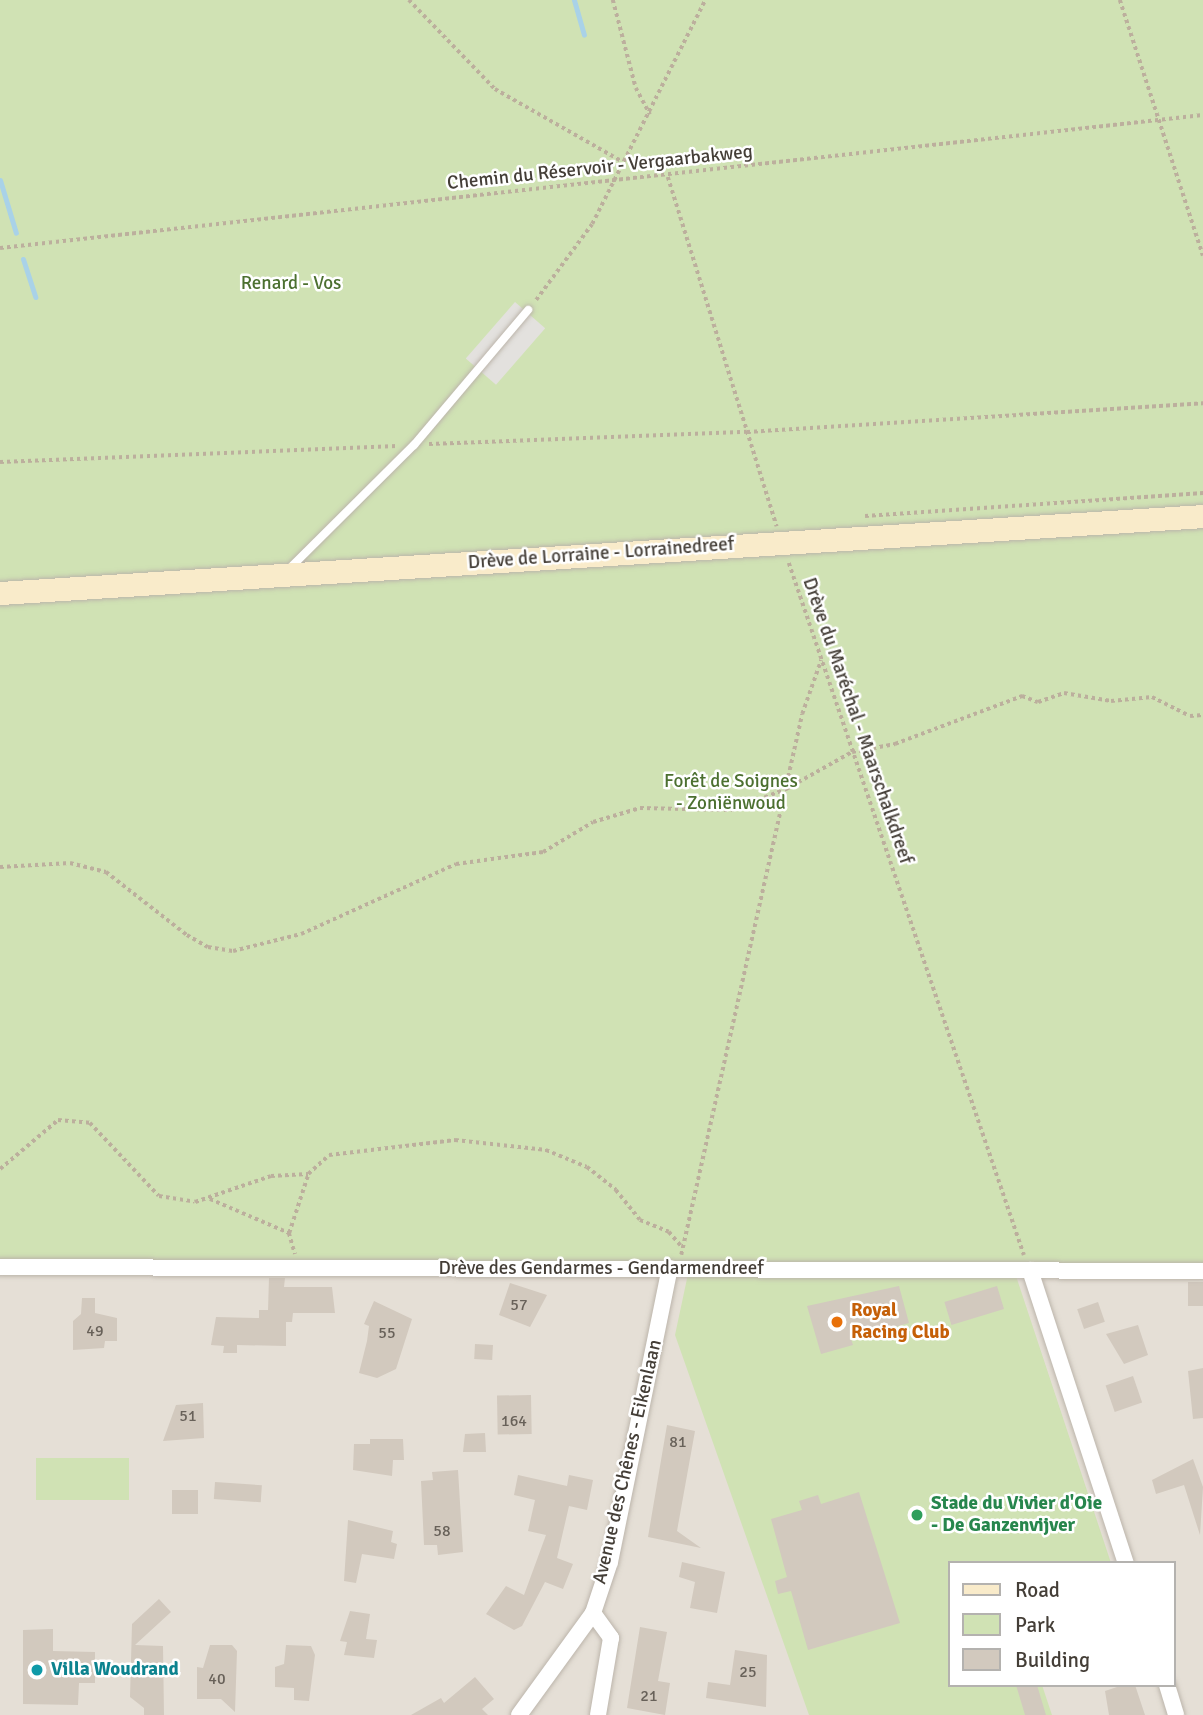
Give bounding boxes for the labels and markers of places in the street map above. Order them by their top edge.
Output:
place label: Royal Racing Club [851,1300,950,1344]
marker: Royal Racing Club [829,1314,845,1330]
place label: Stade du Vivier d'Oie - De Ganzenvijver [931,1493,1102,1537]
marker: Stade du Vivier d'Oie - De Ganzenvijver [909,1507,925,1523]
place label: Villa Woudrand [51,1659,179,1681]
marker: Villa Woudrand [29,1662,45,1678]

